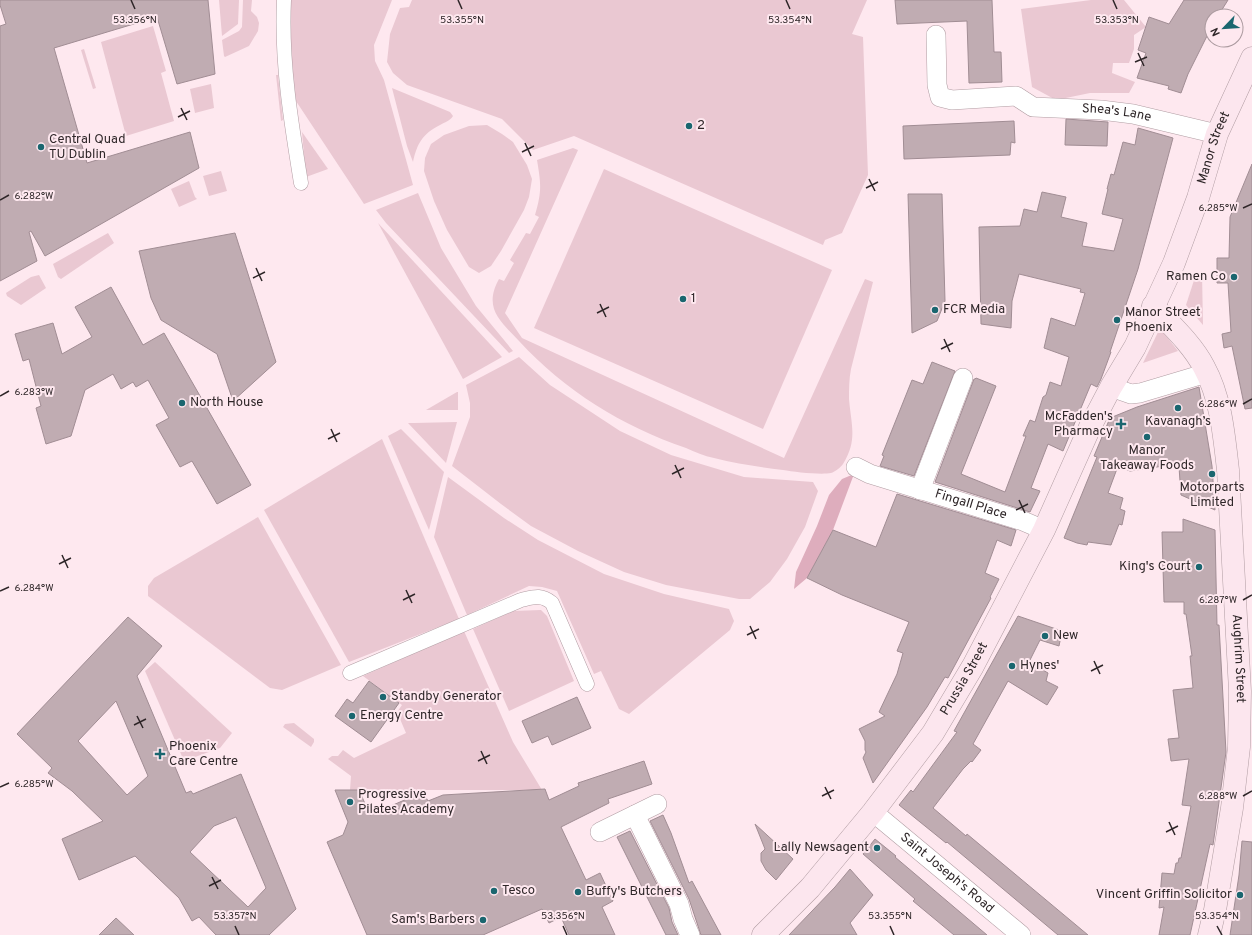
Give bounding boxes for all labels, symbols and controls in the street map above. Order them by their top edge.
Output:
north arrow [1204,8,1244,48]
text: 53.356°N [113,14,157,27]
text: 53.355°N [440,14,484,27]
text: 53.354°N [768,14,812,27]
text: 53.353°N [1095,14,1139,27]
text: N [1208,25,1224,38]
street label: Shea's Lane [1082,101,1153,126]
street label: Manor Street [1195,109,1234,186]
place label: 2 [697,118,705,134]
marker: 2 [684,121,694,131]
place label: Central Quad TU Dublin [49,132,125,163]
marker: Central Quad TU Dublin [36,142,46,152]
text: 6.282°W [15,190,53,203]
text: 6.285°W [1198,202,1238,215]
place label: Ramen Co [1166,269,1226,285]
marker: Ramen Co [1229,272,1239,282]
place label: 1 [691,291,696,307]
marker: 1 [678,294,688,304]
place label: FCR Media [943,302,1005,318]
marker: FCR Media [930,305,940,315]
place label: Manor Street Phoenix [1125,305,1201,336]
marker: Manor Street Phoenix [1112,315,1122,325]
text: 6.283°W [15,386,53,399]
place label: North House [190,395,263,411]
marker: North House [177,398,187,408]
text: 6.286°W [1199,398,1237,411]
marker: Kavanagh’s [1173,403,1183,413]
place label: McFadden's Pharmacy [1045,409,1113,440]
place label: Kavanagh’s [1145,414,1211,430]
marker: McFadden's Pharmacy [1116,419,1126,429]
marker: Manor Takeaway Foods [1142,432,1152,442]
place label: Manor Takeaway Foods [1100,443,1194,474]
marker: Motorparts Limited [1207,469,1217,479]
place label: Motorparts Limited [1179,480,1245,511]
street label: Fingall Place [933,486,1009,524]
place label: King's Court [1119,559,1191,575]
marker: King's Court [1194,562,1204,572]
text: 6.284°W [14,582,54,595]
text: 6.287°W [1199,594,1237,607]
street label: Aughrim Street [1228,614,1248,703]
place label: New [1053,628,1078,644]
marker: New [1040,631,1050,641]
street label: Prussia Street [937,640,992,718]
place label: Hynes' [1020,658,1060,674]
marker: Hynes' [1007,661,1017,671]
place label: Standby Generator [391,689,502,705]
marker: Standby Generator [378,692,388,702]
place label: Energy Centre [360,708,443,724]
marker: Energy Centre [347,711,357,721]
place label: Phoenix Care Centre [169,739,238,770]
marker: Phoenix Care Centre [154,748,166,760]
text: 6.285°W [14,778,54,791]
place label: Progressive Pilates Academy [358,787,454,818]
text: 6.288°W [1198,790,1238,803]
marker: Progressive Pilates Academy [345,797,355,807]
street label: Saint Joseph's Road [897,830,997,917]
place label: Lally Newsagent [773,840,869,856]
marker: Lally Newsagent [872,843,882,853]
place label: Tesco [502,883,535,899]
place label: Buffy's Butchers [586,884,682,900]
marker: Tesco [489,886,499,896]
marker: Buffy's Butchers [573,887,583,897]
place label: Vincent Griffin Solicitor [1096,887,1232,903]
marker: Vincent Griffin Solicitor [1235,890,1245,900]
text: 53.357°N [214,910,256,923]
text: 53.356°N [541,910,585,923]
text: 53.355°N [868,910,912,923]
text: 53.354°N [1195,910,1239,923]
place label: Sam's Barbers [391,912,475,928]
marker: Sam's Barbers [478,915,488,925]

